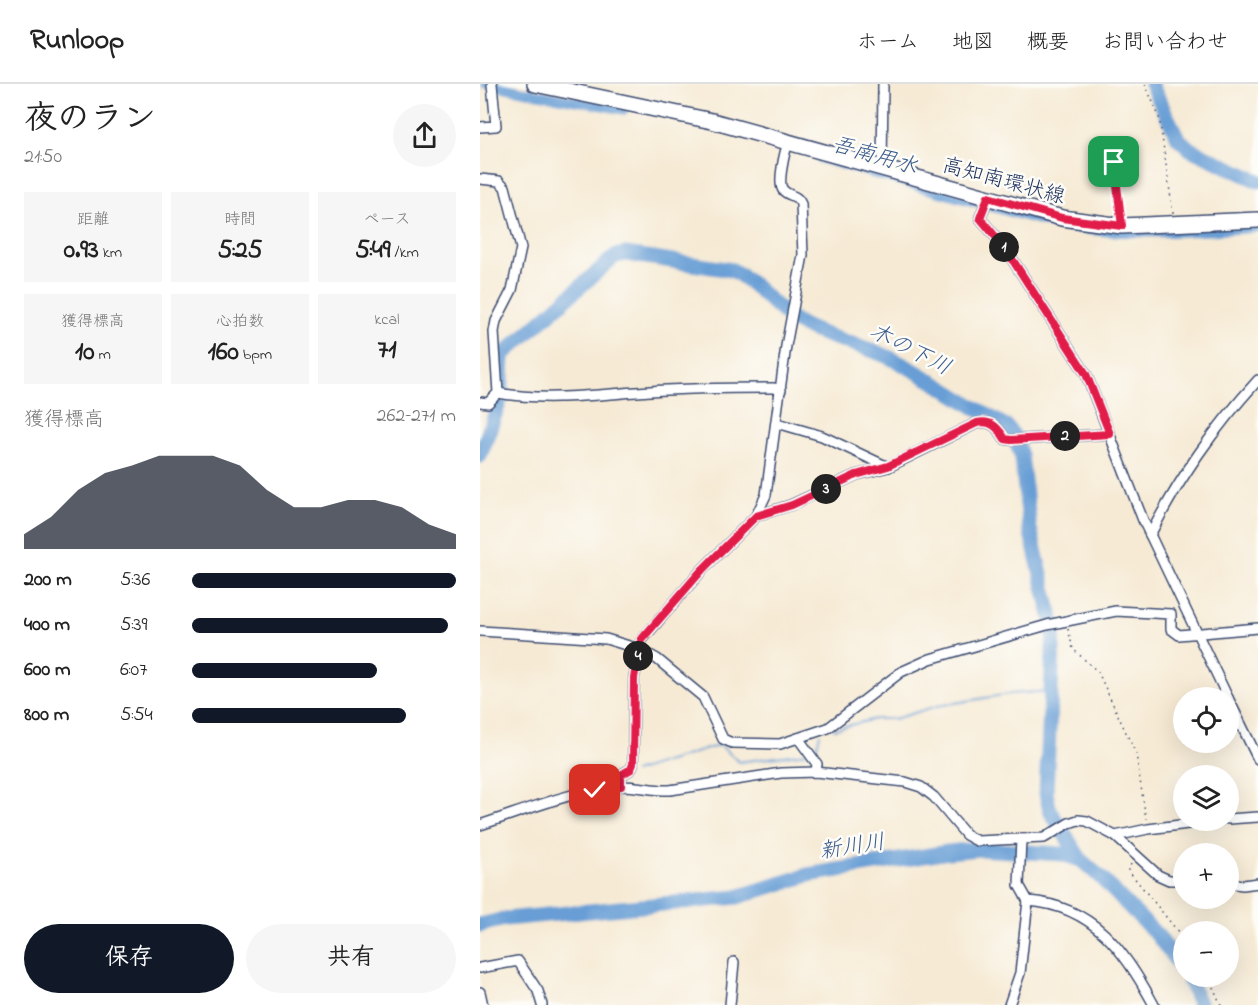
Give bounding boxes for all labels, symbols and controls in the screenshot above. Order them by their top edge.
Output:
text: Runloop [30,21,124,62]
text: ホーム [857,28,919,58]
text: 地図 [952,28,994,58]
text: 概要 [1027,28,1069,58]
text: お問い合わせ [1102,28,1228,58]
text: 夜のラン [24,96,156,144]
button: share [393,104,456,167]
water label: 吾南用水 [827,129,921,184]
pin [1088,136,1139,187]
text: 21:50 [24,143,62,172]
icon: arrive [1097,145,1130,178]
street label: 高知南環状線 [939,151,1068,213]
text: 距離 [77,208,109,232]
text: 時間 [224,208,256,232]
text: ペース [363,208,411,232]
text: 0.93 [64,232,99,270]
text: 5:25 [218,232,262,270]
text: 5:49 [355,232,391,270]
pin: 1 [989,232,1019,262]
text: 1 [1001,235,1007,259]
text: km [99,241,122,265]
text: /km [391,241,419,265]
text: kcal [374,308,400,332]
text: 獲得標高 [61,310,125,334]
text: 心拍数 [216,310,264,334]
water label: 木の下川 [863,316,956,385]
text: 71 [378,332,396,370]
text: 10 [75,334,95,372]
text: 160 [208,334,239,372]
text: m [95,343,111,367]
text: bpm [239,343,272,367]
text: 262–271 m [377,402,456,431]
text: 獲得標高 [24,406,104,435]
pin: 2 [1050,421,1080,451]
text: 2 [1061,424,1069,448]
pin: 3 [811,474,841,504]
text: 3 [823,477,829,501]
text: 200 m [24,566,72,595]
text: 5:36 [120,566,150,595]
text: 400 m [24,611,70,640]
text: 5:39 [120,611,147,640]
pin: 4 [623,641,653,671]
text: 4 [635,644,641,668]
text: 600 m [24,656,71,685]
text: 6:07 [120,656,147,685]
map controls [1173,687,1239,987]
button: locate [1173,687,1239,753]
text: 800 m [24,701,69,730]
text: 5:54 [120,701,153,730]
pin [569,764,620,815]
button: layers [1173,765,1239,831]
icon: check [578,773,611,806]
water label: 新川川 [817,827,888,869]
button: + [1173,843,1239,909]
button: − [1173,921,1239,987]
button: 保存 [24,924,234,993]
button: 共有 [246,924,456,993]

